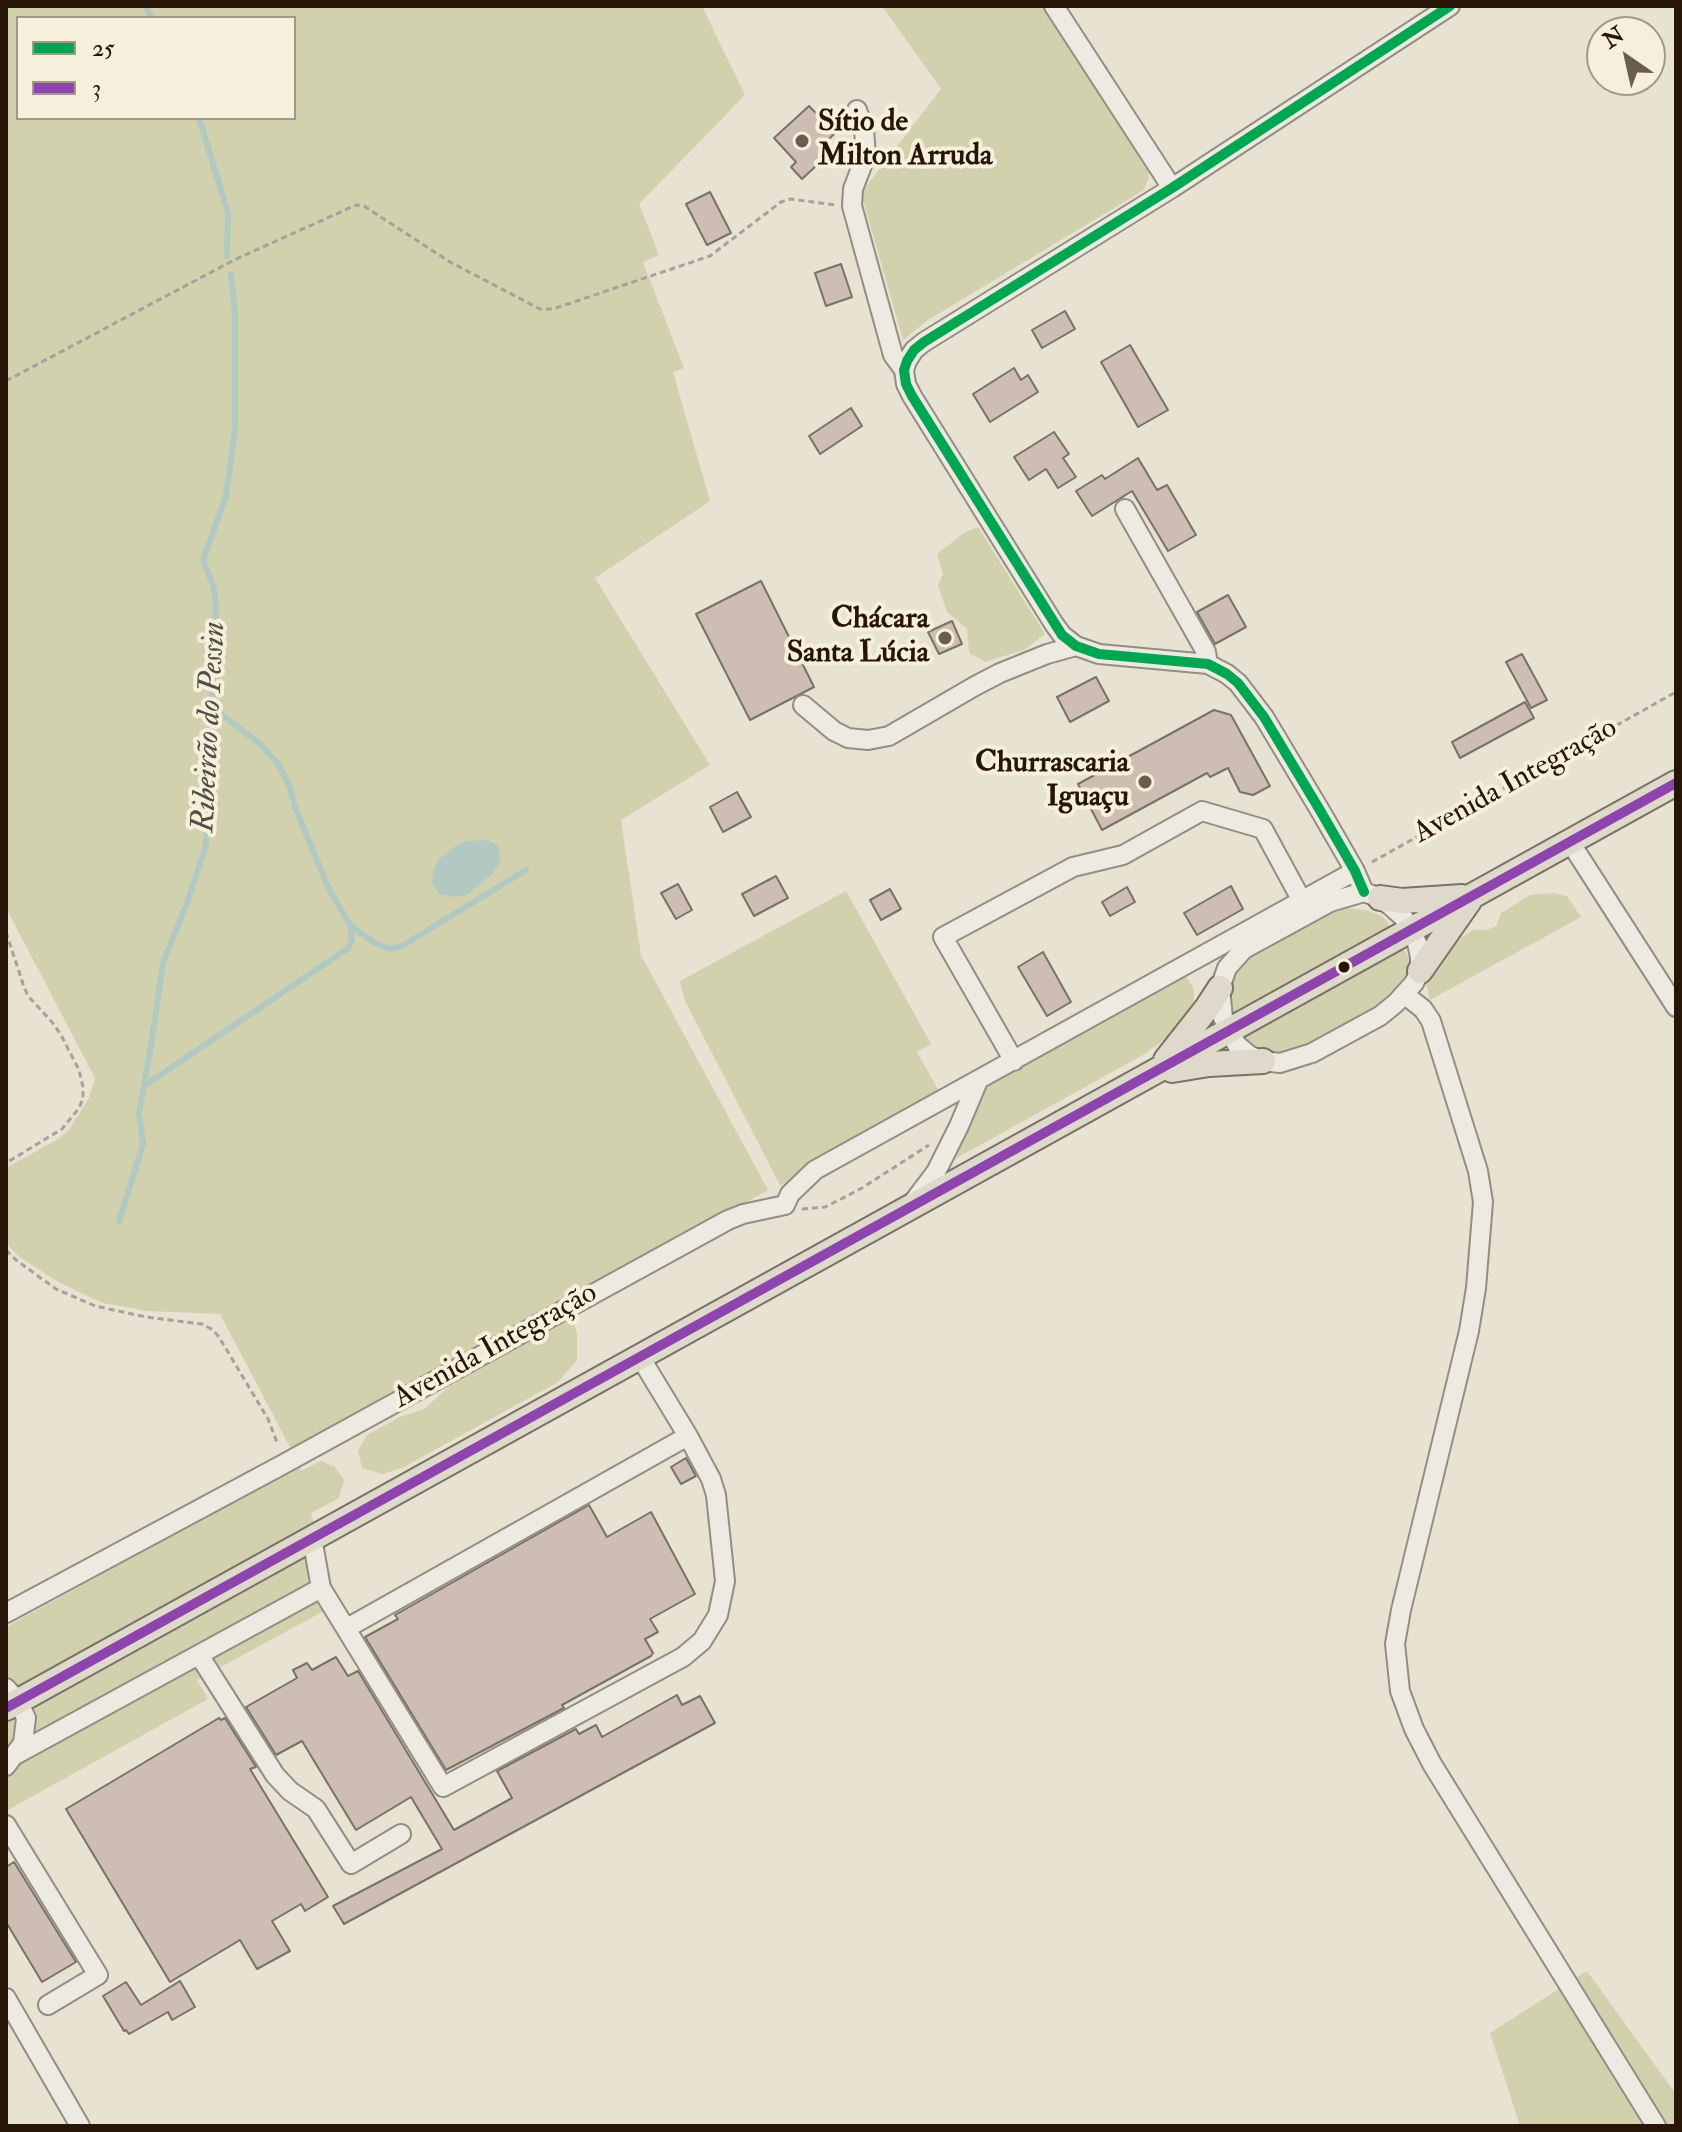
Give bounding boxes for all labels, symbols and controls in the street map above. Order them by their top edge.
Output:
legend [16,16,296,120]
north arrow [1586,16,1666,96]
text: N [1598,21,1630,55]
text: 25 [92,33,115,64]
text: 3 [92,73,101,104]
place label: Sítio de Milton Arruda [818,106,992,176]
marker: Sítio de Milton Arruda [793,132,811,150]
place label: Chácara Santa Lúcia [787,603,929,674]
water label: Ribeirão do Pessin [186,621,236,833]
marker: Chácara Santa Lúcia [936,629,954,647]
street label: Avenida Integração [1408,711,1624,853]
place label: Churrascaria Iguaçu [975,747,1129,818]
marker: Churrascaria Iguaçu [1136,773,1154,791]
unlabelled marker [1336,959,1352,975]
street label: Avenida Integração [388,1276,604,1418]

